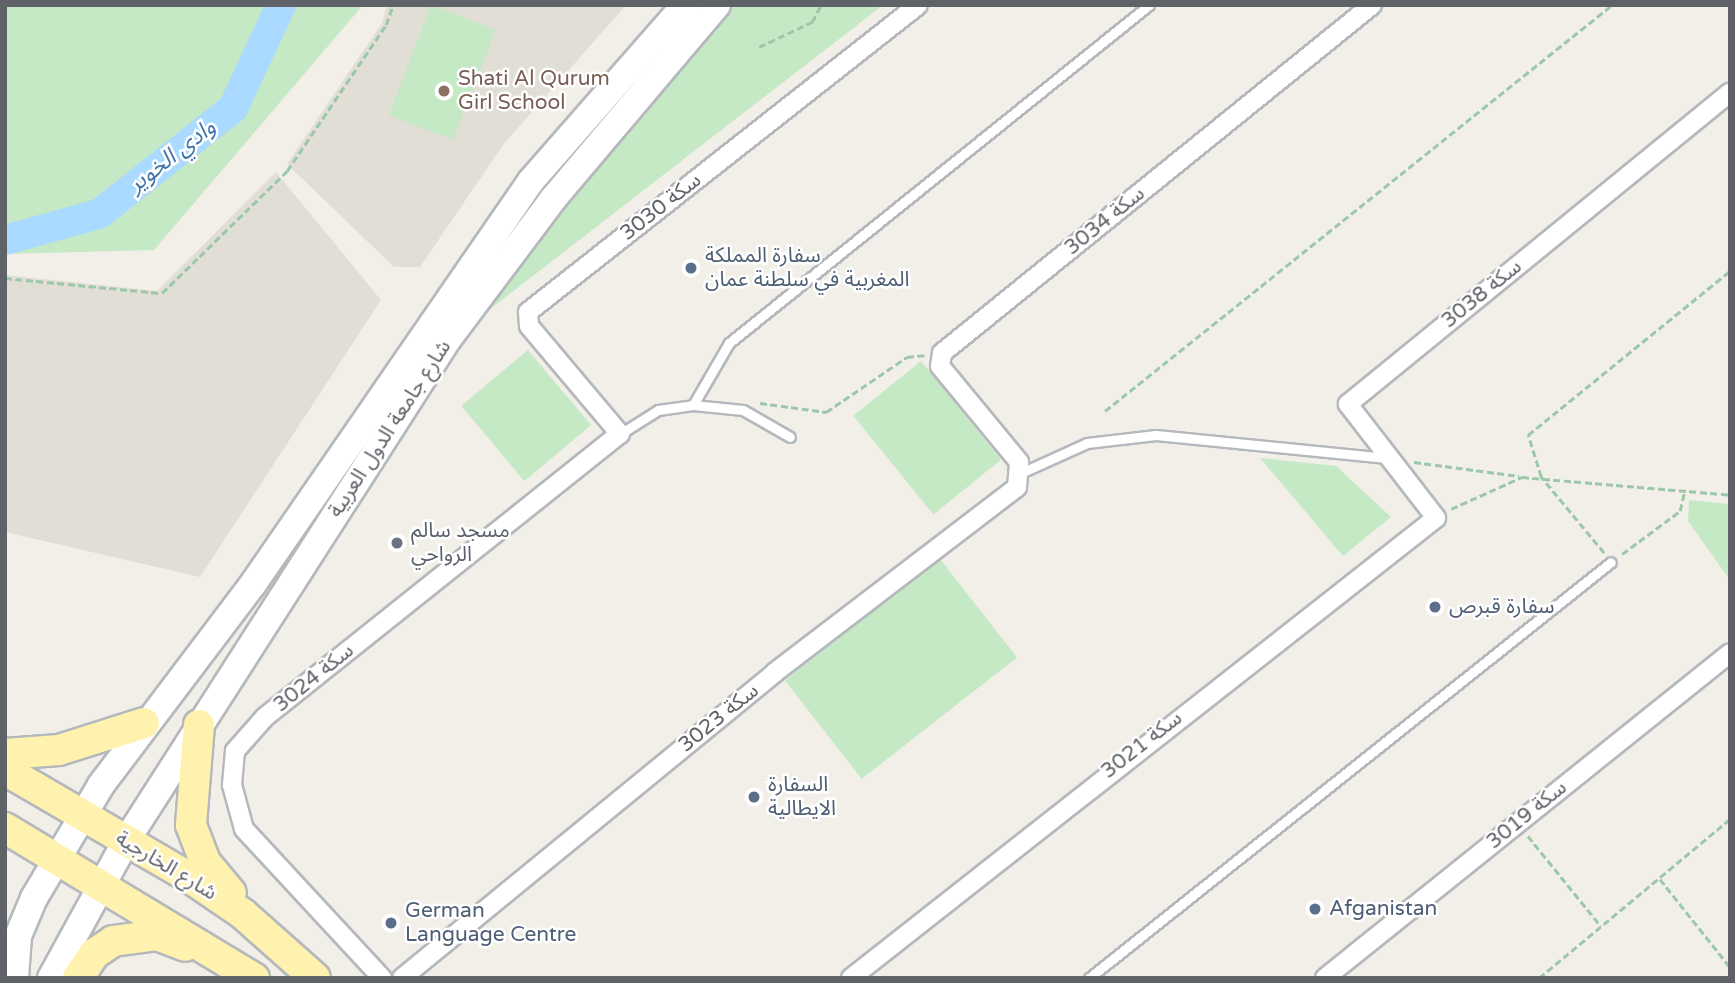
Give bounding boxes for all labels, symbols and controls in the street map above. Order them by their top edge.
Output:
place label: Shati Al Qurum Girl School [458,66,610,116]
marker: Shati Al Qurum Girl School [436,83,452,99]
water label: وادي الخوير [123,113,221,199]
street label: سكة 3030 [616,168,706,246]
street label: سكة 3034 [1060,181,1150,261]
place label: سفارة المملكة المغربية في سلطنة عمان [705,243,909,293]
street label: سكة 3038 [1437,254,1527,334]
marker: سفارة المملكة المغربية في سلطنة عمان [683,260,699,276]
street label: شارع جامعة الدول العربية [323,336,457,522]
place label: مسجد سالم الرواحي [411,518,510,568]
marker: مسجد سالم الرواحي [389,535,405,551]
place label: سفارة قبرص [1449,594,1555,620]
marker: سفارة قبرص [1427,599,1443,615]
street label: سكة 3024 [269,638,359,718]
street label: سكة 3023 [674,678,764,758]
street label: سكة 3021 [1097,706,1187,784]
place label: السفارة الايطالية [768,772,836,822]
street label: سكة 3019 [1482,775,1572,855]
marker: السفارة الايطالية [746,789,762,805]
street label: شارع الخارجية [111,826,221,906]
place label: Afganistan [1329,896,1437,922]
place label: German Language Centre [405,898,576,948]
marker: Afganistan [1307,901,1323,917]
marker: German Language Centre [383,915,399,931]

